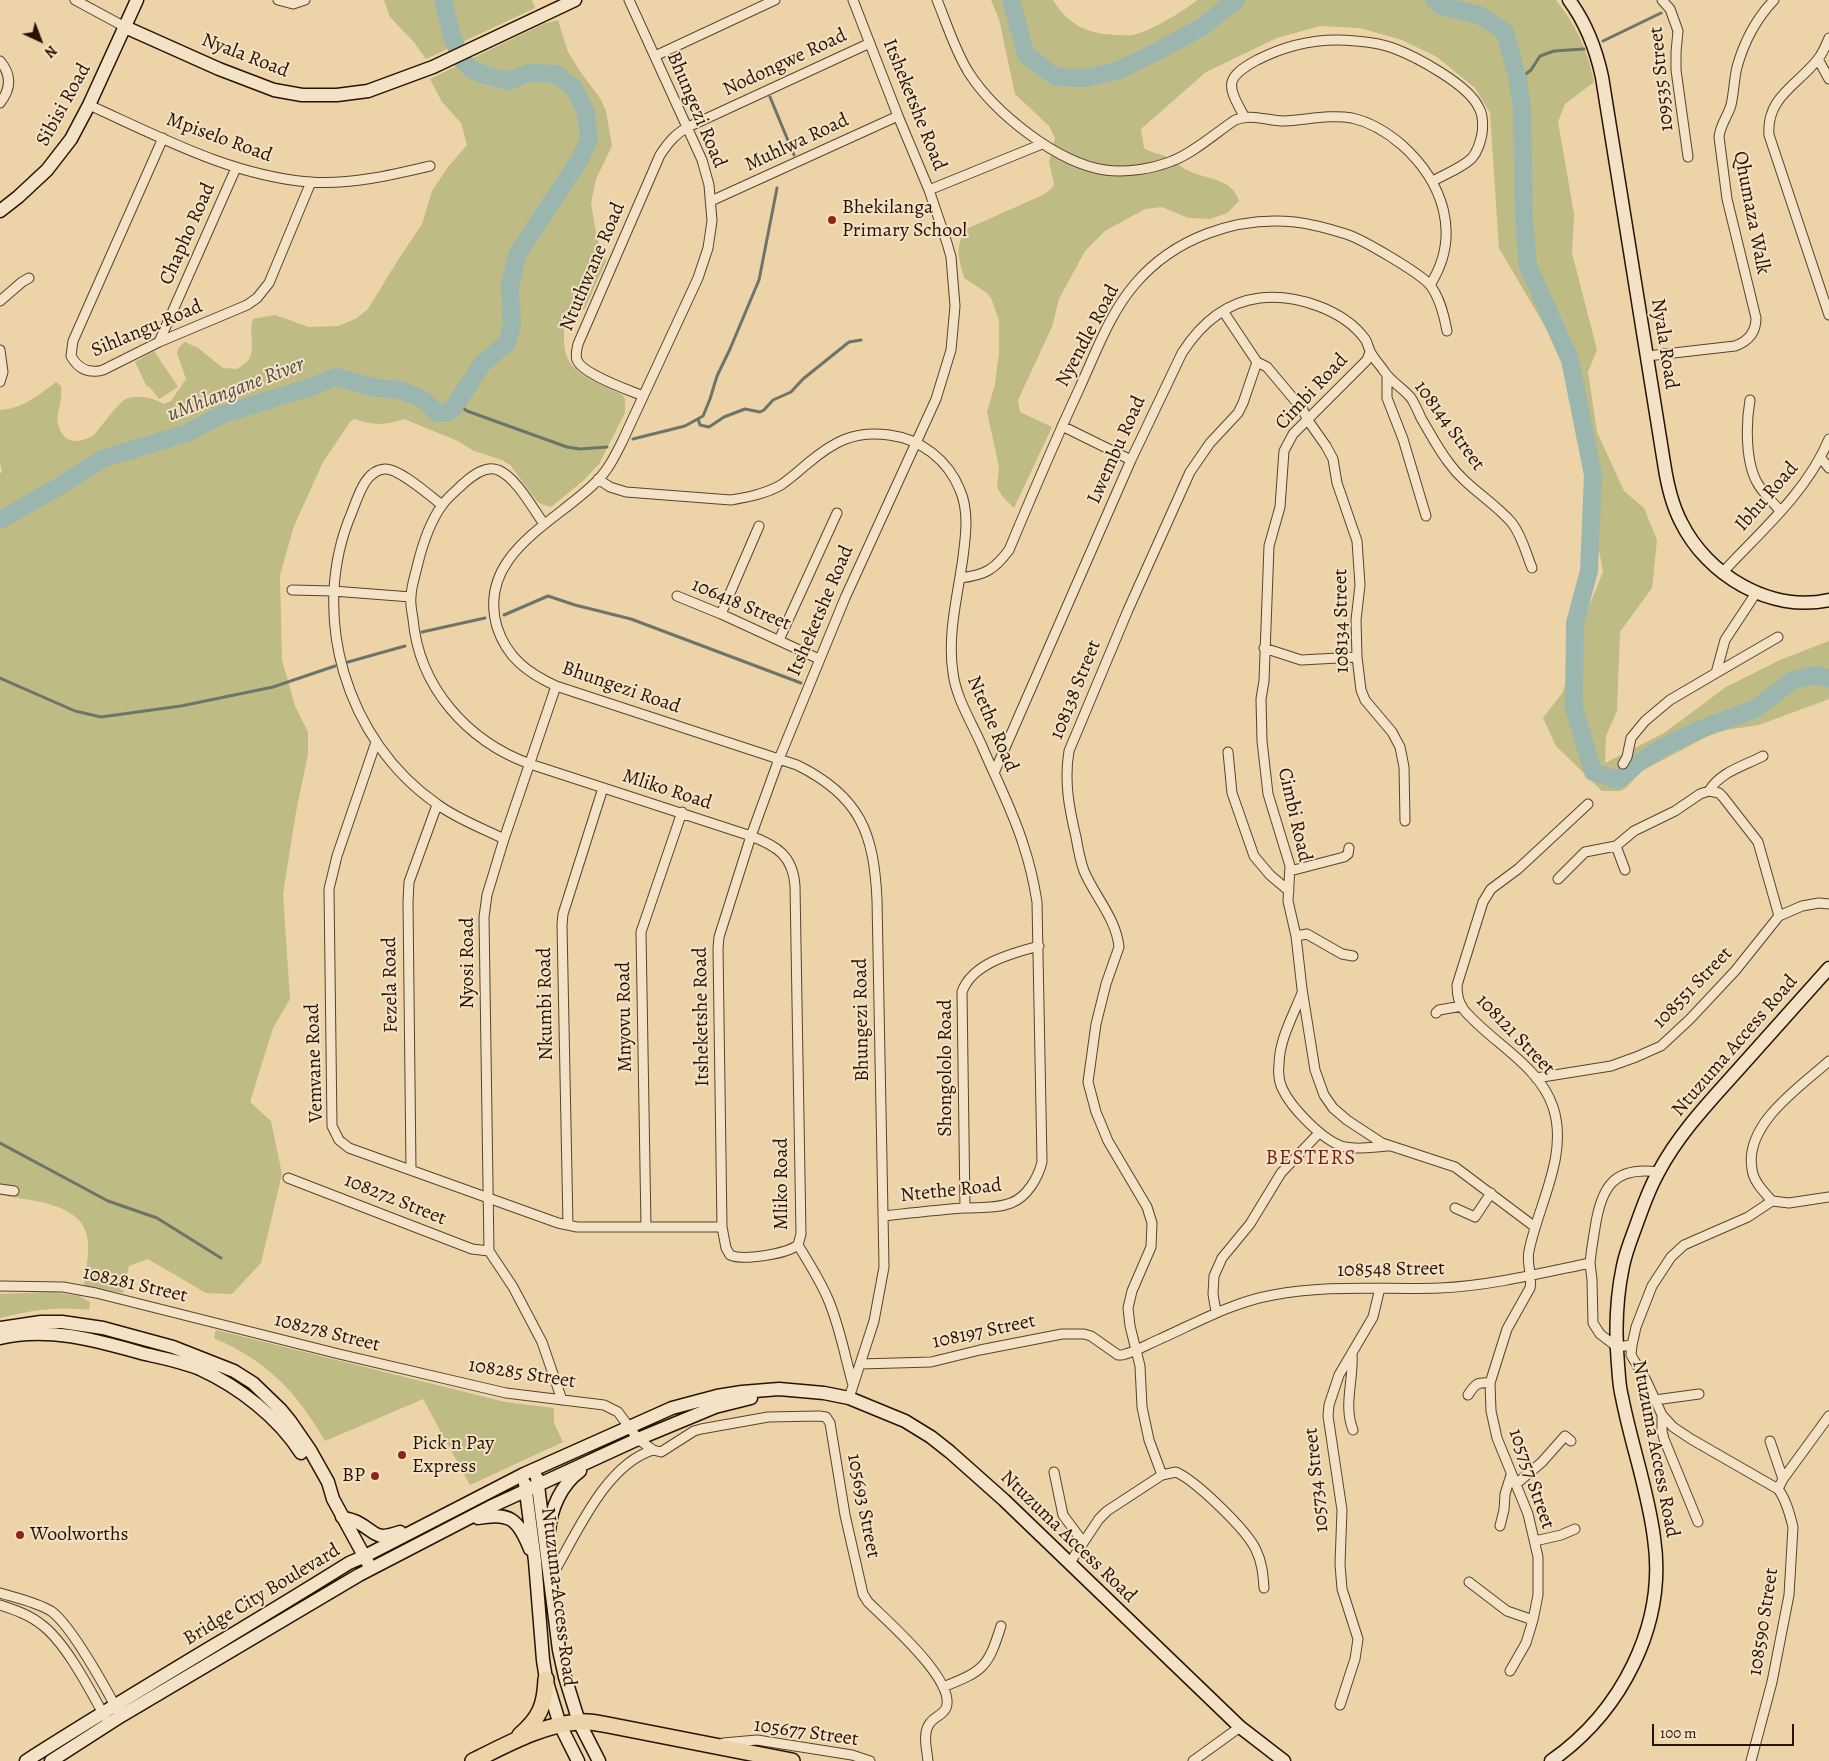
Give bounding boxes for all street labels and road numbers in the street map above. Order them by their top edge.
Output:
street label: Nodongwe Road [719,24,851,102]
street label: 109535 Street [1645,25,1679,133]
street label: Nyala Road [198,28,292,84]
street label: Itsheketshe Road [877,36,951,174]
street label: Bhungezi Road [661,48,731,172]
street label: Sibisi Road [31,59,97,151]
street label: Mpiselo Road [163,108,275,168]
street label: Muhlwa Road [741,109,853,177]
street label: Qhumaza Walk [1727,149,1775,277]
street label: Chapho Road [155,179,221,289]
street label: Ntuthwane Road [555,199,631,335]
street label: Nyendle Road [1051,281,1125,391]
street label: Sihlangu Road [88,295,206,363]
street label: Nyala Road [1645,297,1683,391]
street label: Cimbi Road [1271,349,1353,435]
street label: 108144 Street [1408,376,1490,476]
street label: Lwembu Road [1082,392,1152,508]
street label: Ibhu Road [1730,457,1804,537]
street label: Itsheketshe Road [783,542,859,680]
street label: 108134 Street [1329,569,1355,673]
street label: 106418 Street [688,573,794,637]
street label: 108138 Street [1045,637,1107,743]
street label: Bhungezi Road [559,656,683,720]
street label: Ntethe Road [961,672,1023,776]
street label: Mliko Road [619,764,715,816]
street label: Cimbi Road [1272,766,1316,864]
street label: Nyosi Road [456,917,480,1009]
street label: Fezela Road [378,937,404,1033]
street label: 108551 Street [1648,942,1738,1034]
street label: Nkumbi Road [533,947,559,1061]
street label: Itsheketshe Road [689,947,715,1087]
street label: Bhungezi Road [849,958,875,1082]
street label: Mnyovu Road [612,961,638,1073]
street label: Ntuzuma Access Road [1667,970,1803,1122]
street label: 108121 Street [1470,989,1560,1081]
street label: Shongololo Road [934,999,958,1137]
street label: Vemvane Road [301,1003,329,1123]
street label: Mliko Road [770,1138,794,1230]
street label: 108272 Street [341,1169,449,1231]
street label: Ntethe Road [899,1174,1003,1208]
street label: 108548 Street [1337,1257,1445,1283]
street label: 108281 Street [80,1261,190,1309]
street label: 108278 Street [272,1308,382,1358]
street label: 108197 Street [930,1309,1038,1355]
street label: 108285 Street [467,1354,577,1394]
street label: Ntuzuma Access Road [1626,1358,1684,1540]
street label: 105757 Street [1503,1426,1559,1532]
street label: 105734 Street [1300,1427,1334,1533]
street label: 105693 Street [841,1452,885,1560]
street label: Ntuzuma Access Road [995,1466,1141,1608]
street label: Ntuzuma Access Road [535,1506,581,1688]
street label: Bridge City Boulevard [179,1539,345,1651]
street label: 108590 Street [1744,1566,1784,1678]
street label: 105677 Street [752,1714,860,1752]

